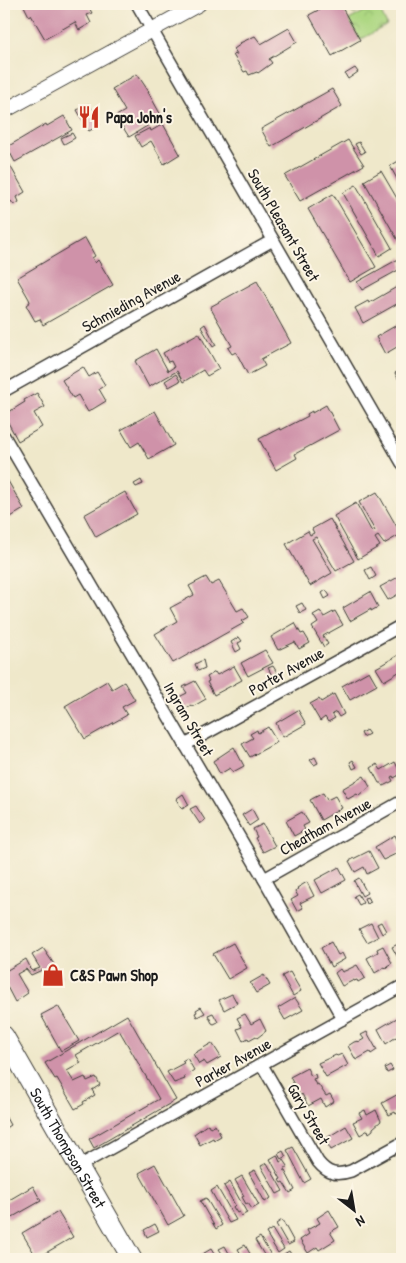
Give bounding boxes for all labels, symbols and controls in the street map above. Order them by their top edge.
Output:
restaurant icon: Papa John's [76,104,102,130]
place label: Papa John's [106,106,173,129]
street label: South Pleasant Street [243,165,325,286]
street label: Schmieding Avenue [78,265,185,337]
street label: Porter Avenue [245,641,328,701]
street label: Ingram Street [159,678,219,761]
street label: Cheatham Avenue [275,791,375,860]
shop icon: C&S Pawn Shop [40,962,66,988]
place label: C&S Pawn Shop [70,964,158,987]
street label: Parker Avenue [191,1032,275,1092]
street label: Gary Street [283,1079,336,1149]
street label: South Thompson Street [25,1084,112,1213]
north arrow [328,1186,378,1236]
text: N [352,1212,369,1232]

